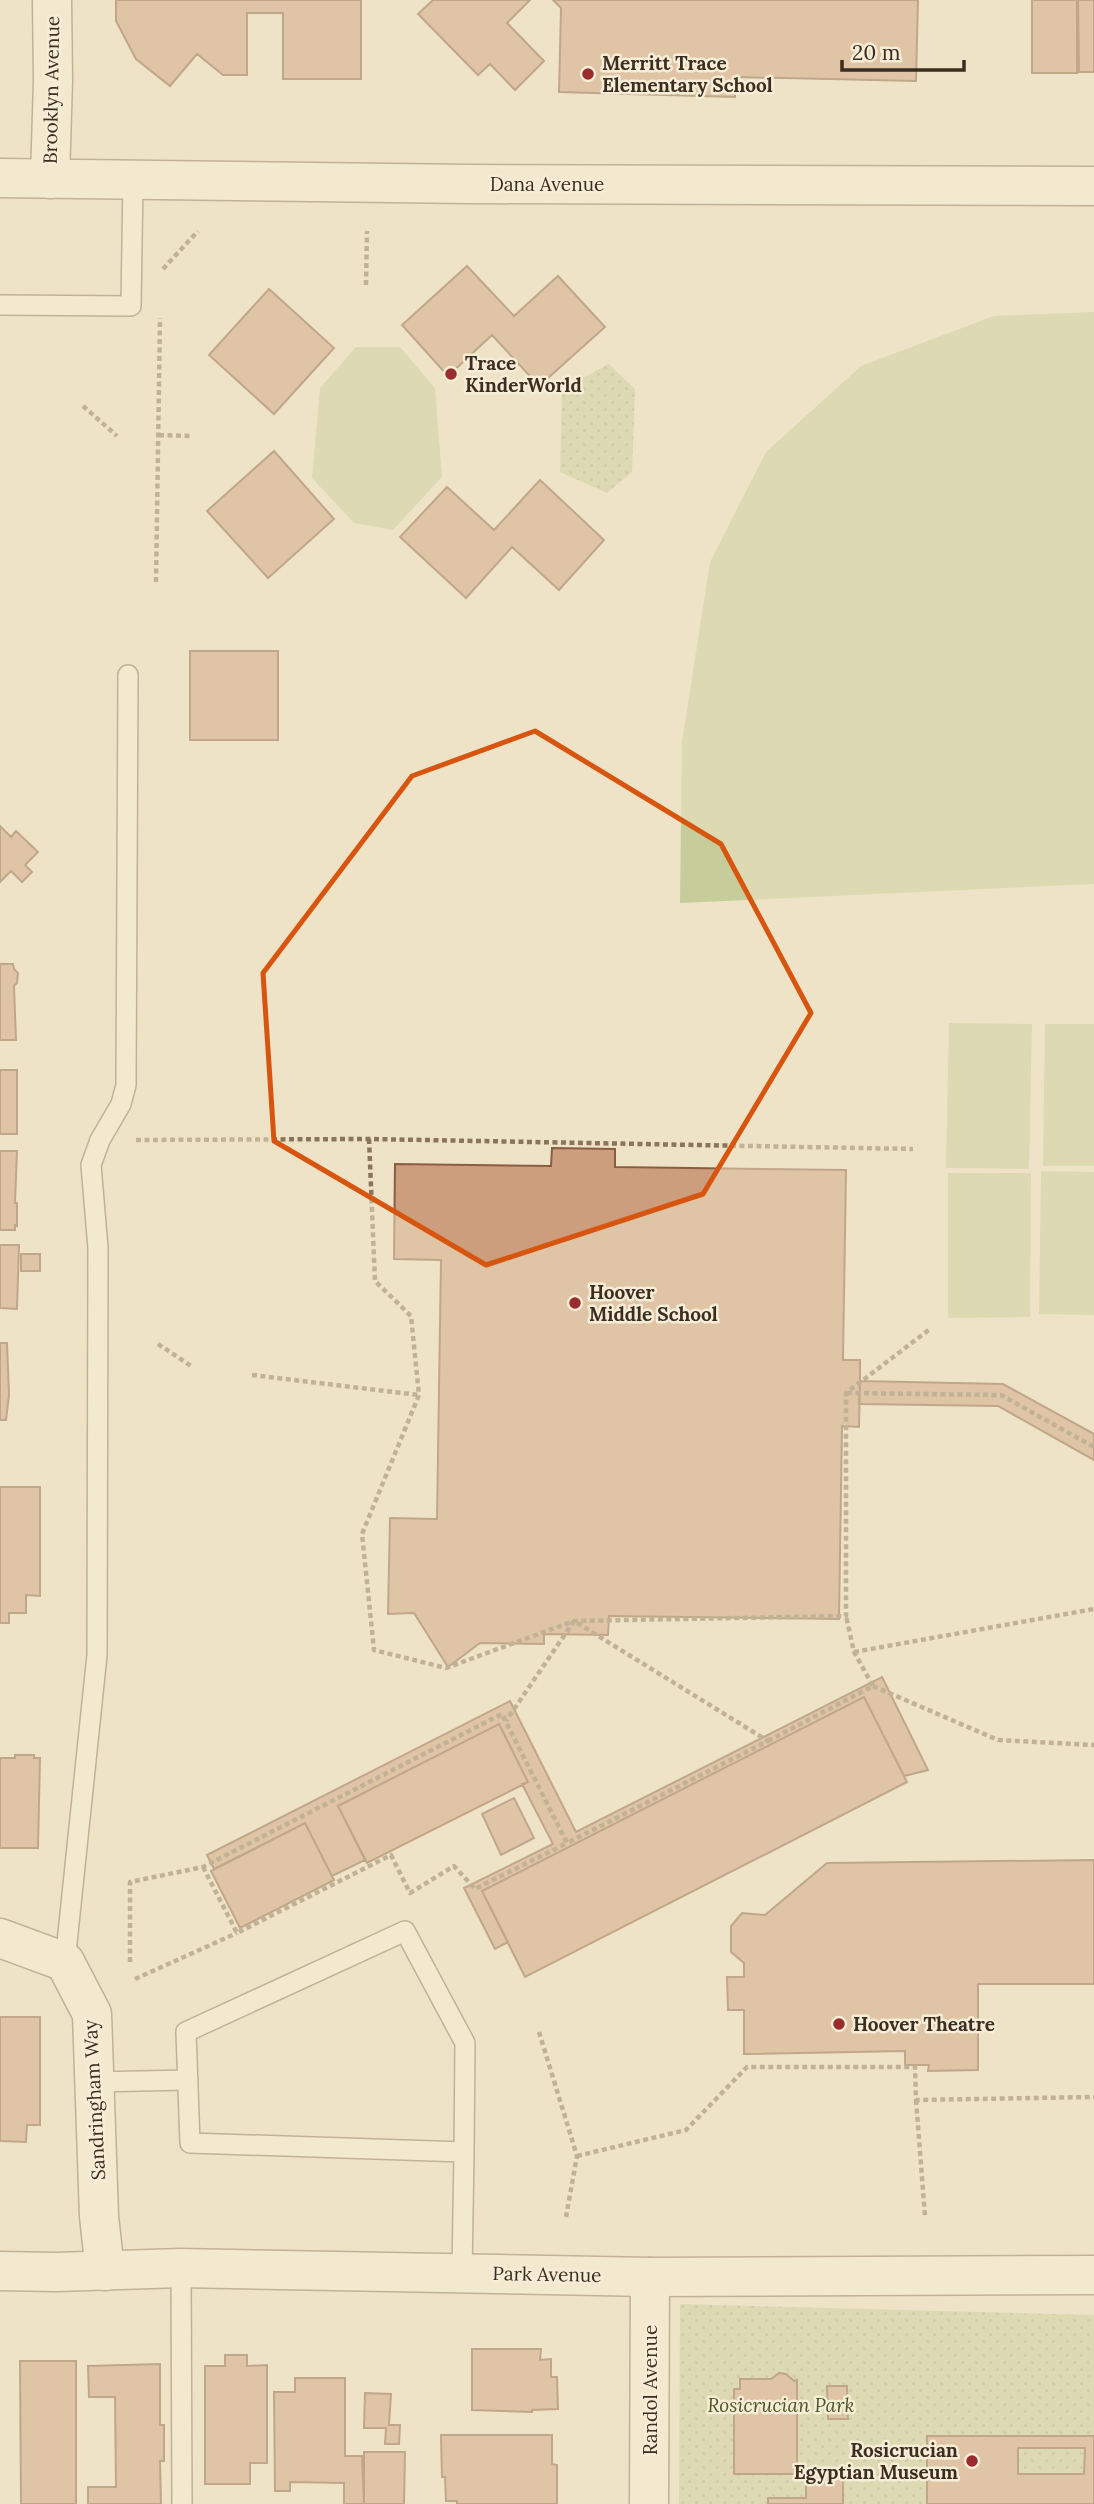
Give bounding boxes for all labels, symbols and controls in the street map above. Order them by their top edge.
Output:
street label: Brooklyn Avenue [38,16,64,164]
scale bar [842,28,964,72]
text: 20 m [852,39,901,66]
place label: Merritt Trace Elementary School [602,51,773,97]
marker: Merritt Trace Elementary School [580,66,596,82]
street label: Dana Avenue [490,172,604,196]
place label: Trace KinderWorld [465,351,582,397]
marker: Trace KinderWorld [443,366,459,382]
place label: Hoover Middle School [589,1280,718,1326]
marker: Hoover Middle School [567,1295,583,1311]
place label: Hoover Theatre [853,2012,995,2036]
marker: Hoover Theatre [831,2016,847,2032]
street label: Sandringham Way [78,2019,110,2181]
street label: Park Avenue [492,2261,602,2287]
street label: Randol Avenue [638,2325,662,2455]
park label: Rosicrucian Park [708,2393,855,2417]
place label: Rosicrucian Egyptian Museum [794,2438,959,2484]
marker: Rosicrucian Egyptian Museum [964,2453,980,2469]

